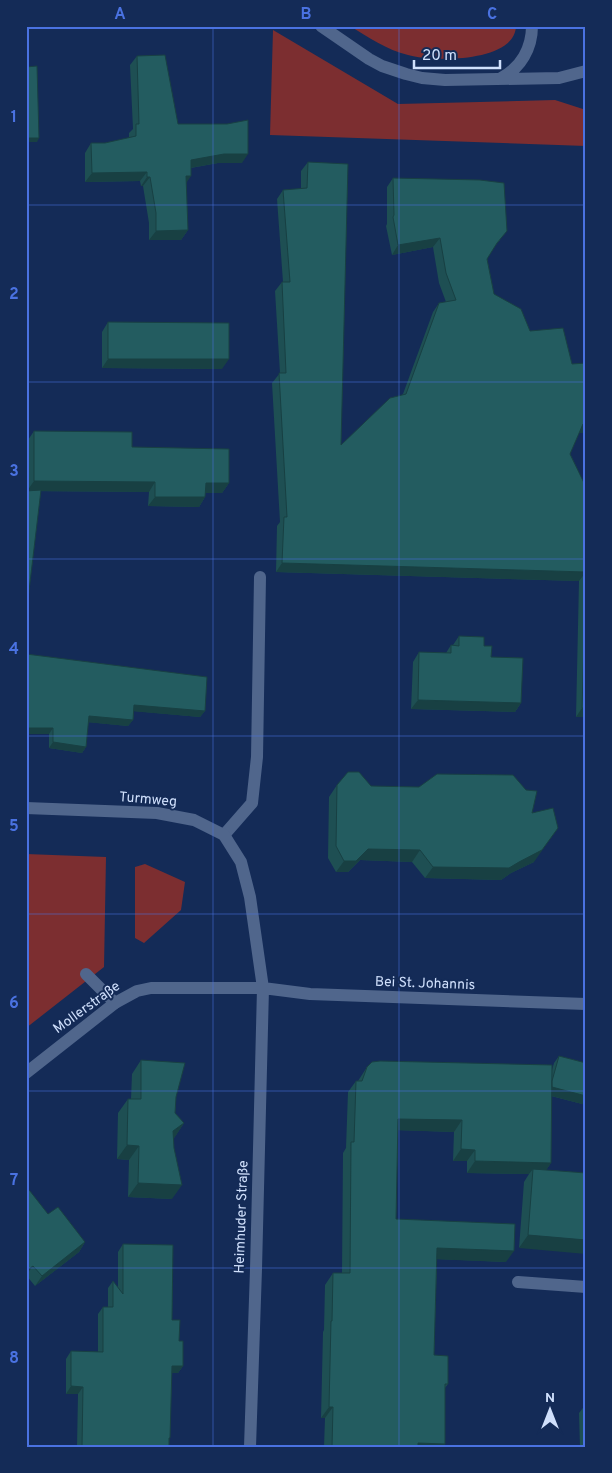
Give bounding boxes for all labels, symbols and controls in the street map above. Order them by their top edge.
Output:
text: A [114,5,126,25]
text: B [300,5,312,25]
text: C [487,5,497,25]
scale bar [414,38,501,70]
text: 20 m [422,47,457,66]
text: 1 [11,108,17,128]
text: 2 [9,285,19,305]
text: 3 [9,462,19,482]
text: 4 [9,640,19,660]
street label: Turmweg [118,789,178,811]
text: 5 [9,817,19,837]
street label: Bei St. Johannis [375,974,475,994]
street label: Mollerstraße [50,978,124,1038]
text: 6 [9,994,19,1014]
street label: Heimhuder Straße [232,1160,252,1274]
text: 7 [10,1171,18,1191]
text: 8 [9,1349,19,1369]
north arrow [524,1386,574,1436]
text: N [545,1390,555,1407]

